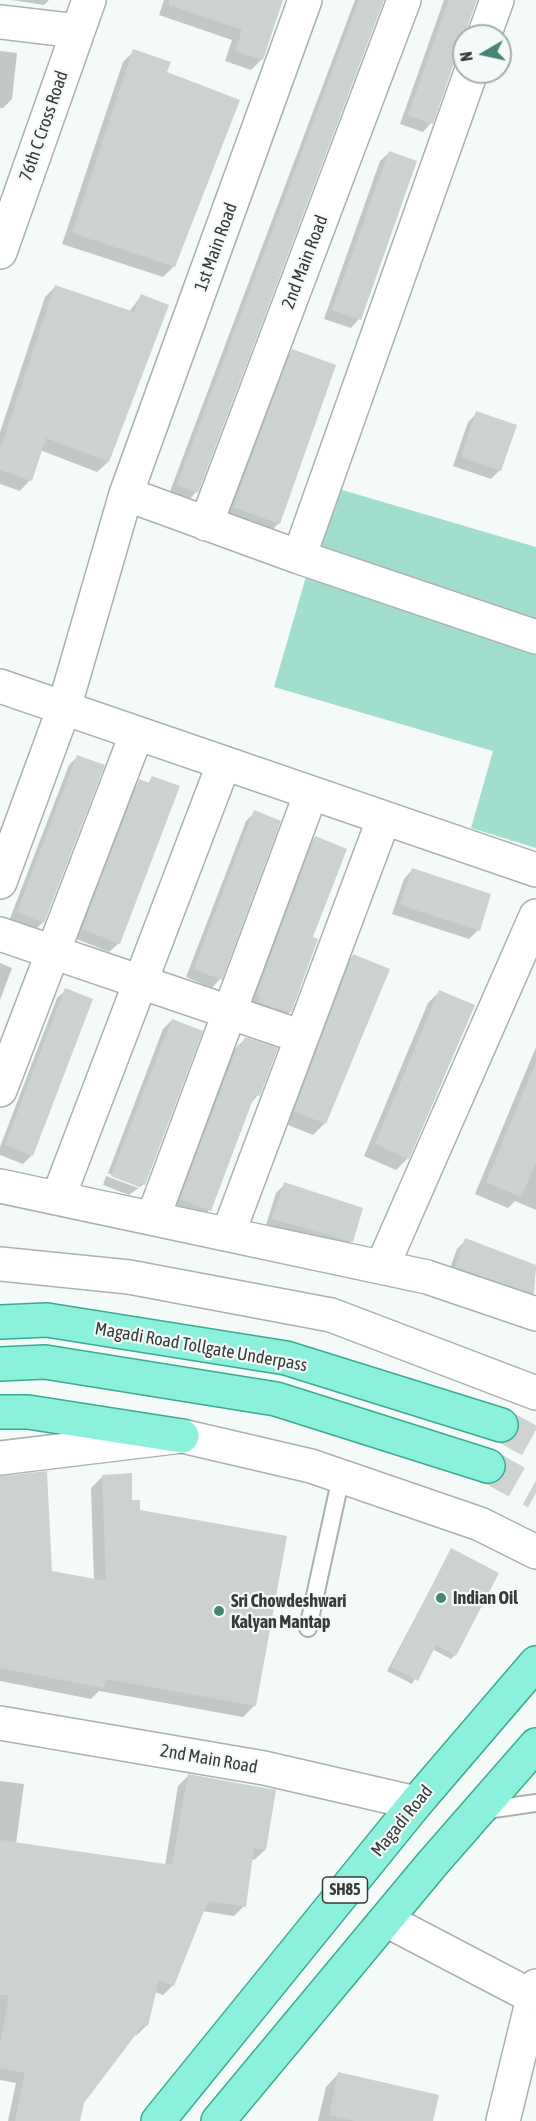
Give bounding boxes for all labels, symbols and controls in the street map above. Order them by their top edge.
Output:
north arrow [452,24,512,84]
text: N [457,50,476,63]
street label: 76th C Cross Road [15,68,73,184]
street label: 1st Main Road [190,200,242,294]
street label: 2nd Main Road [277,212,333,312]
street label: Magadi Road Tollgate Underpass [93,1318,309,1376]
place label: Indian Oil [453,1587,518,1609]
place label: Sri Chowdeshwari Kalyan Mantap [231,1590,346,1632]
marker: Indian Oil [434,1591,448,1605]
marker: Sri Chowdeshwari Kalyan Mantap [212,1604,226,1618]
street label: 2nd Main Road [159,1740,259,1778]
street label: Magadi Road [367,1781,437,1861]
road number: SH85 [322,1877,368,1903]

